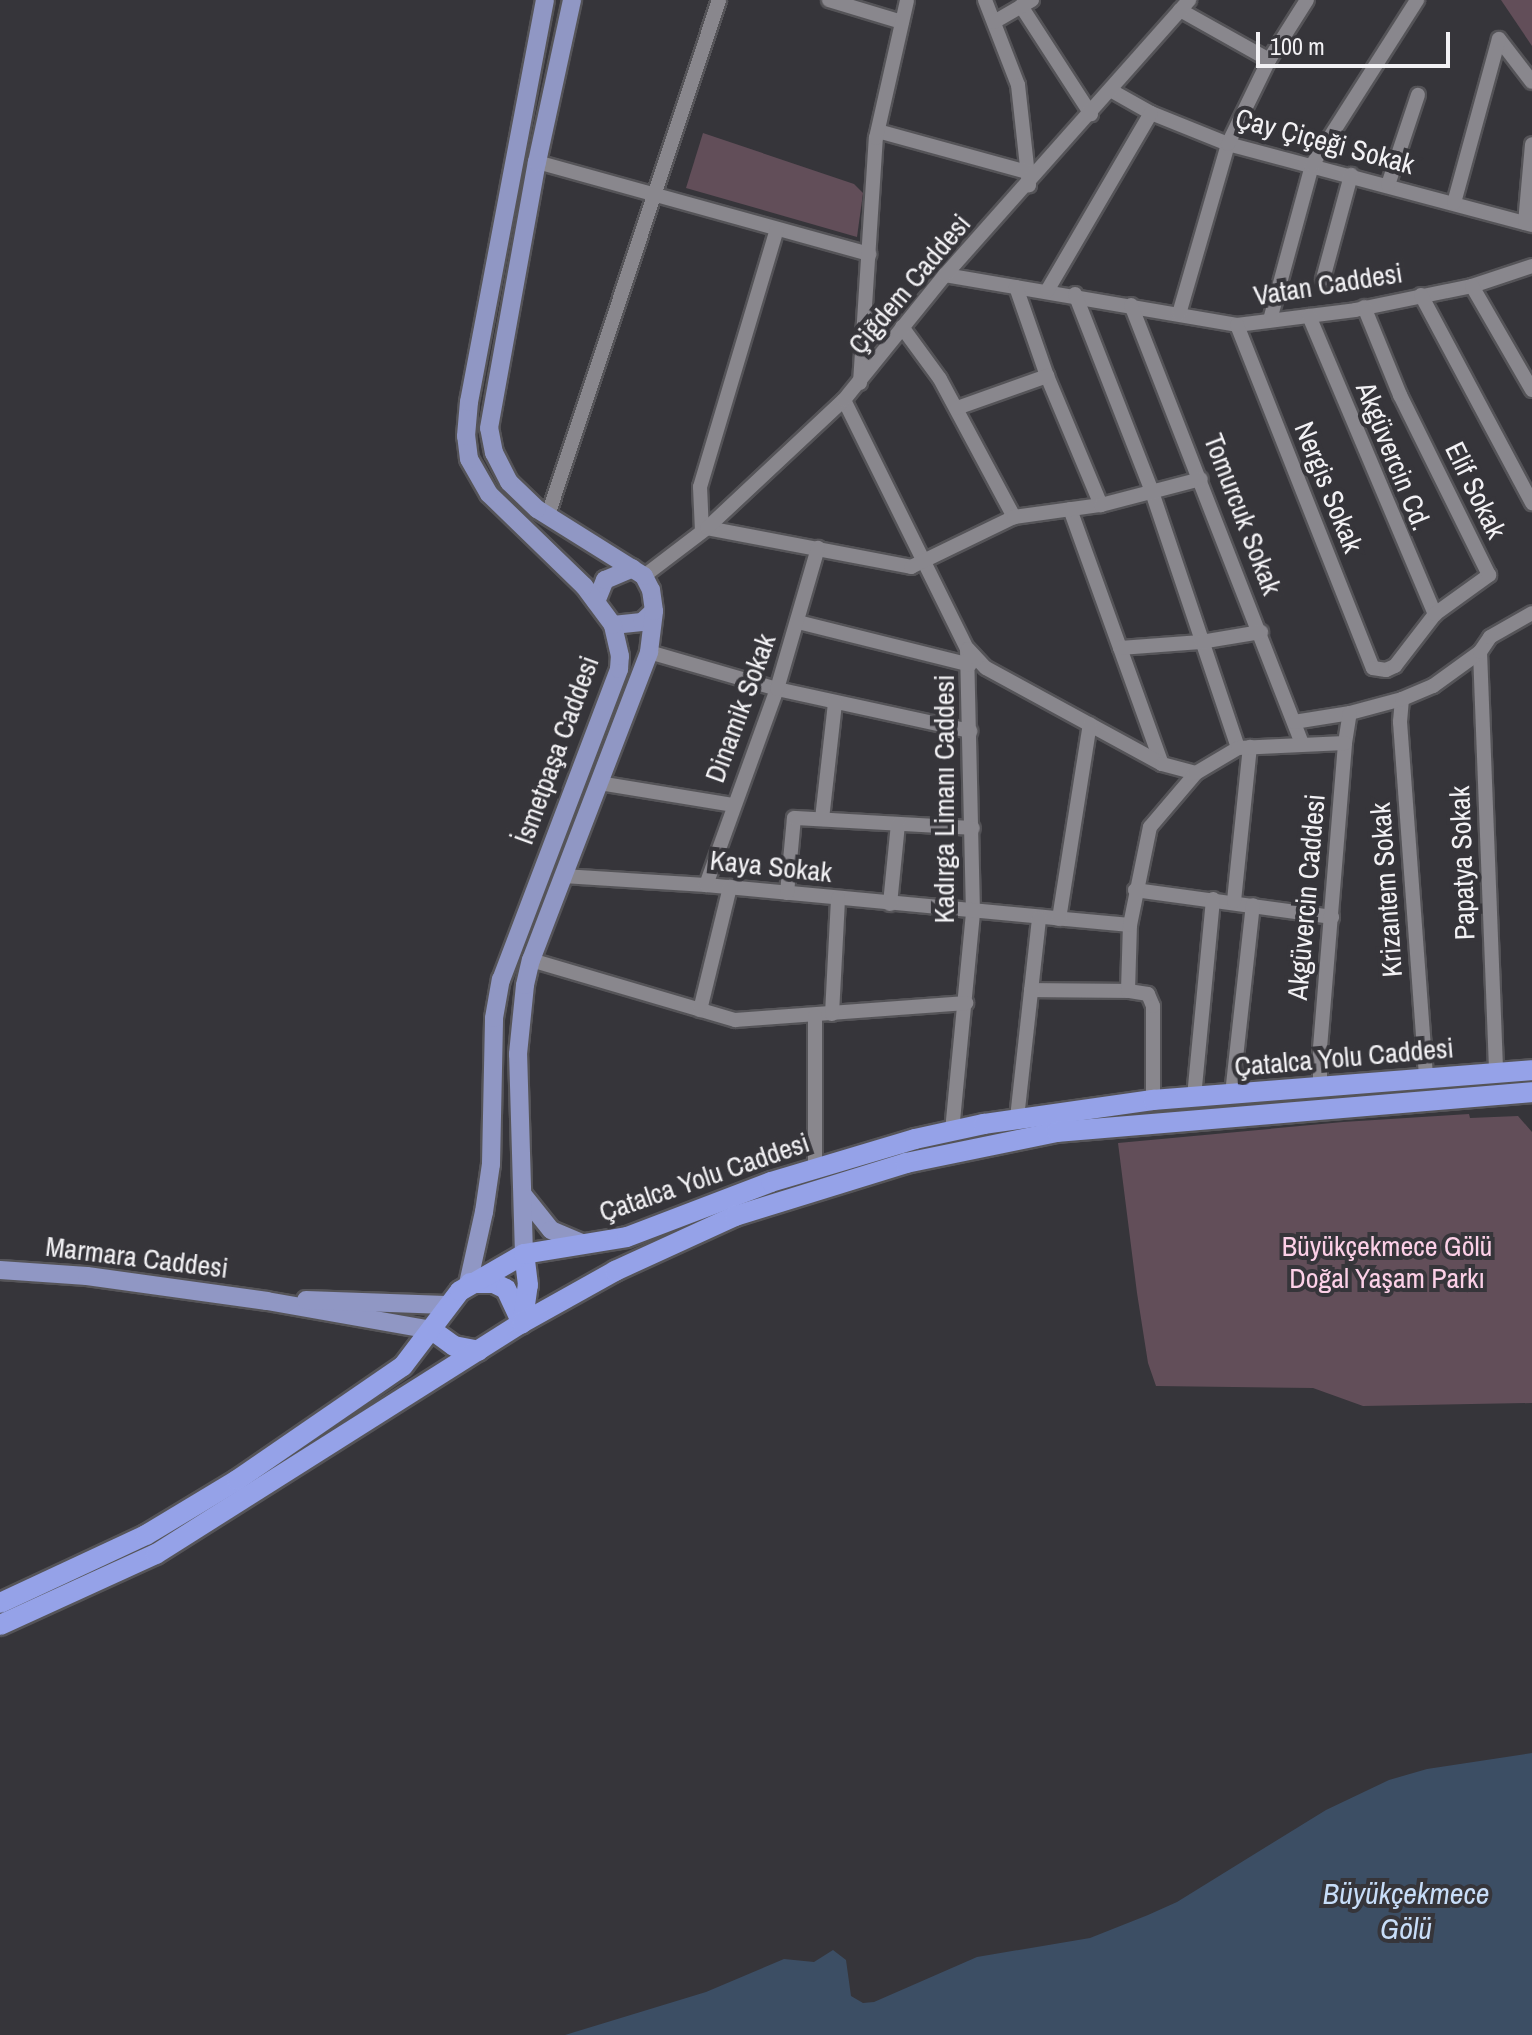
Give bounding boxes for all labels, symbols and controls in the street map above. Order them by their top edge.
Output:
scale bar [1260,16,1454,66]
text: 100 m [1270,30,1325,62]
street label: Çay Çiçeği Sokak [1232,101,1418,181]
street label: Çiğdem Caddesi [841,207,977,361]
street label: Vatan Caddesi [1251,256,1405,312]
street label: Akgüvercin Cd. [1349,377,1439,535]
street label: Nergis Sokak [1288,417,1370,557]
street label: Tomurcuk Sokak [1197,429,1289,599]
street label: Elif Sokak [1438,436,1514,544]
street label: Dinamik Sokak [698,629,782,787]
street label: İsmetpaşa Caddesi [506,651,606,849]
street label: Kadırga Limanı Caddesi [927,675,961,923]
street label: Papatya Sokak [1443,785,1481,941]
street label: Akgüvercin Caddesi [1280,793,1332,1001]
street label: Krizantem Sokak [1363,802,1409,978]
street label: Kaya Sokak [708,843,834,889]
street label: Çatalca Yolu Caddesi [1233,1031,1455,1083]
street label: Çatalca Yolu Caddesi [594,1125,814,1229]
street label: Marmara Caddesi [44,1229,230,1285]
park label: Büyükçekmece Gölü Doğal Yaşam Parkı [1282,1229,1492,1295]
water label: Büyükçekmece Gölü [1323,1875,1489,1946]

